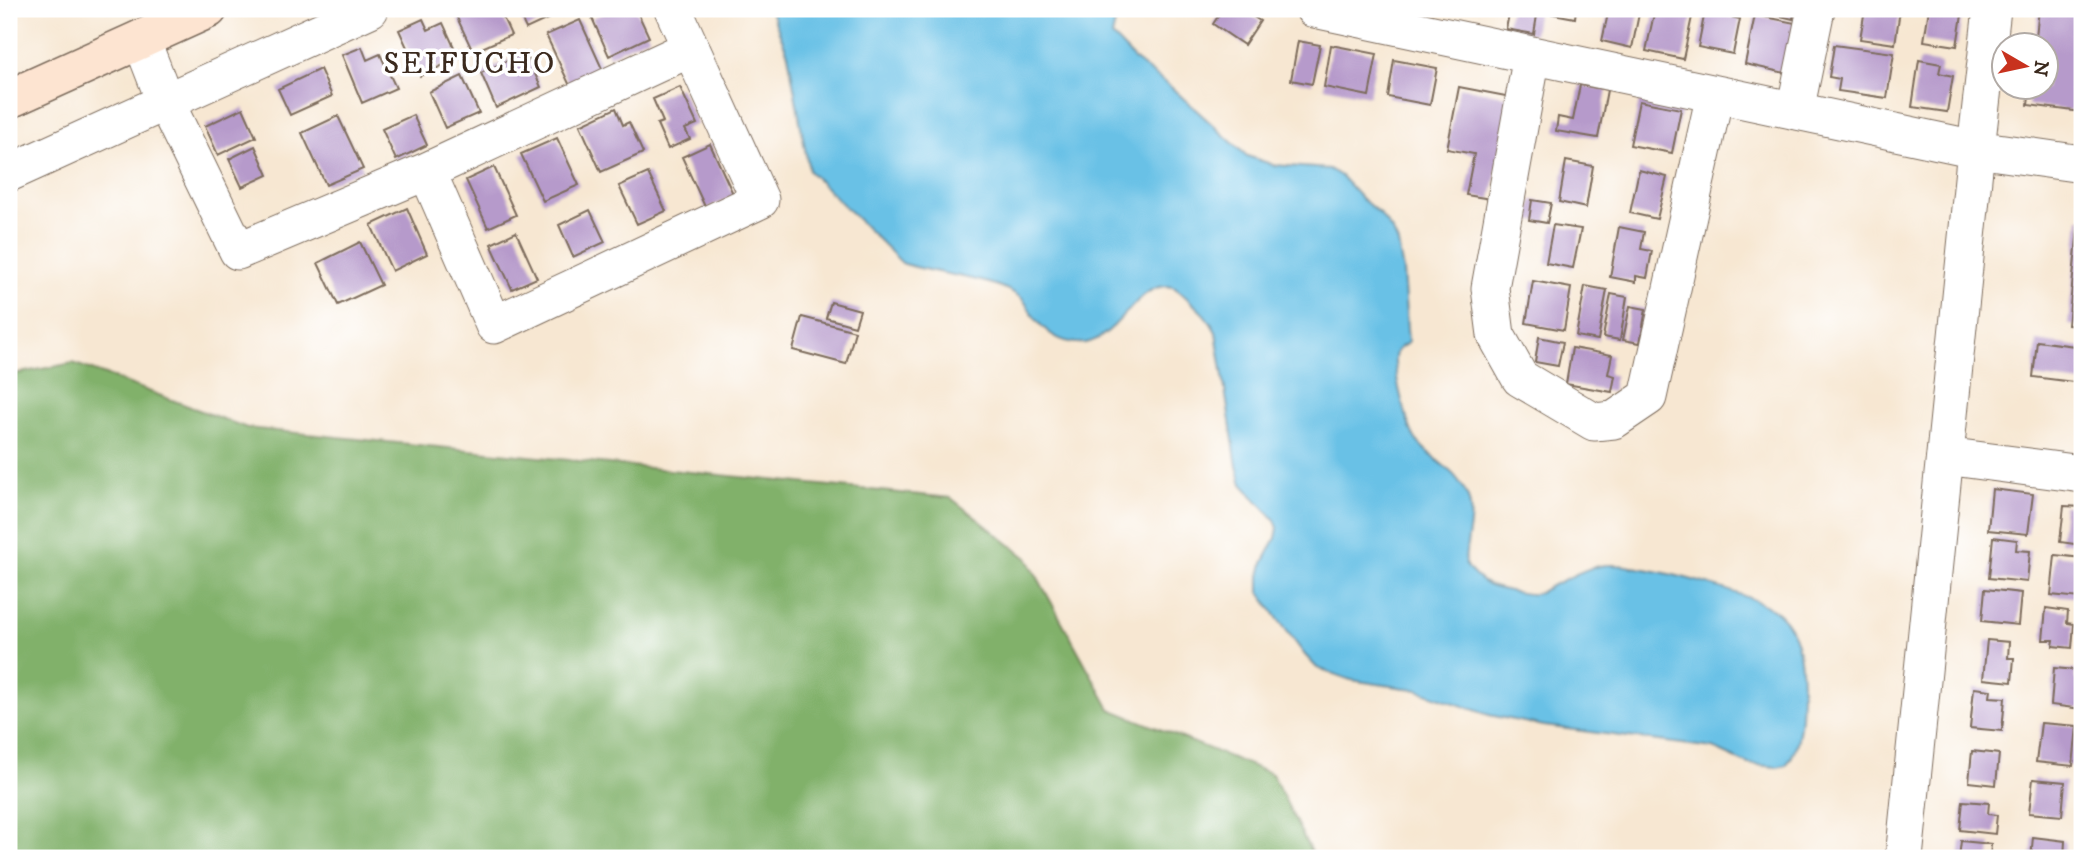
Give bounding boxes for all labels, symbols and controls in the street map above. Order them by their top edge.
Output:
north arrow [1990,32,2060,102]
district label: SEIFUCHO [384,46,556,83]
text: N [2028,59,2053,78]

